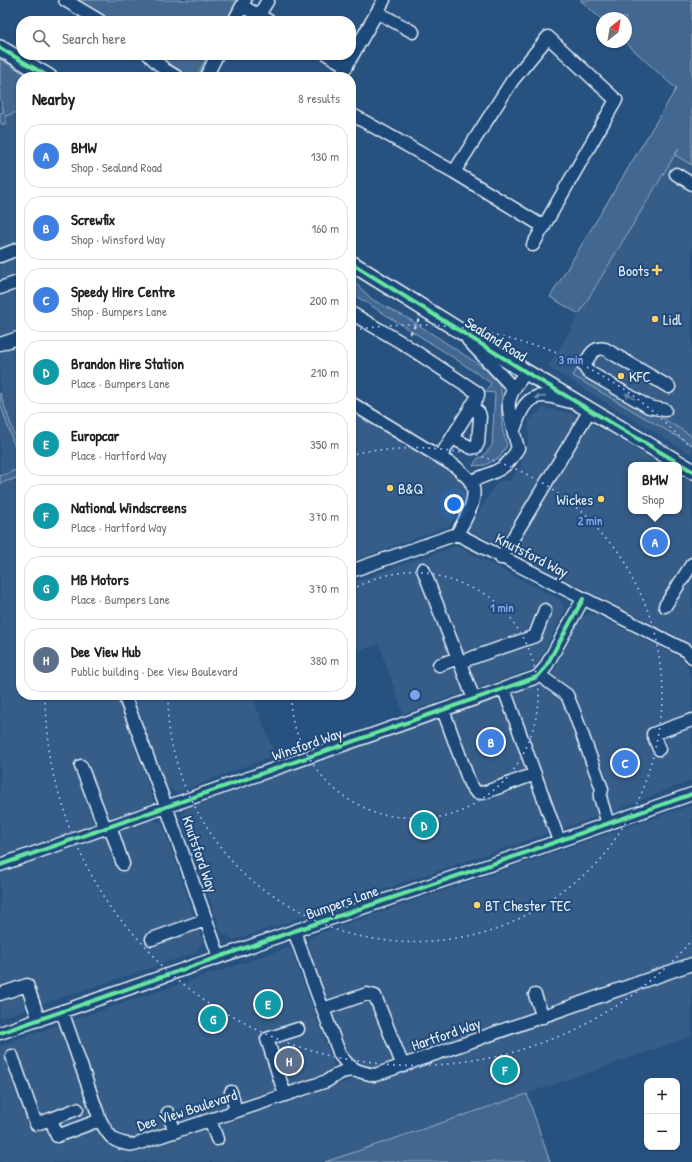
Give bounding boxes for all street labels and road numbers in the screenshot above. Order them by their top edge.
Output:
street label: Sealand Road [461,312,531,366]
street label: Knutsford Way [492,528,572,582]
street label: Winsford Way [269,722,345,766]
street label: Knutsford Way [177,813,223,895]
street label: Bumpers Lane [303,880,381,924]
street label: Hartford Way [409,1012,483,1056]
street label: Dee View Boulevard [134,1084,240,1136]

